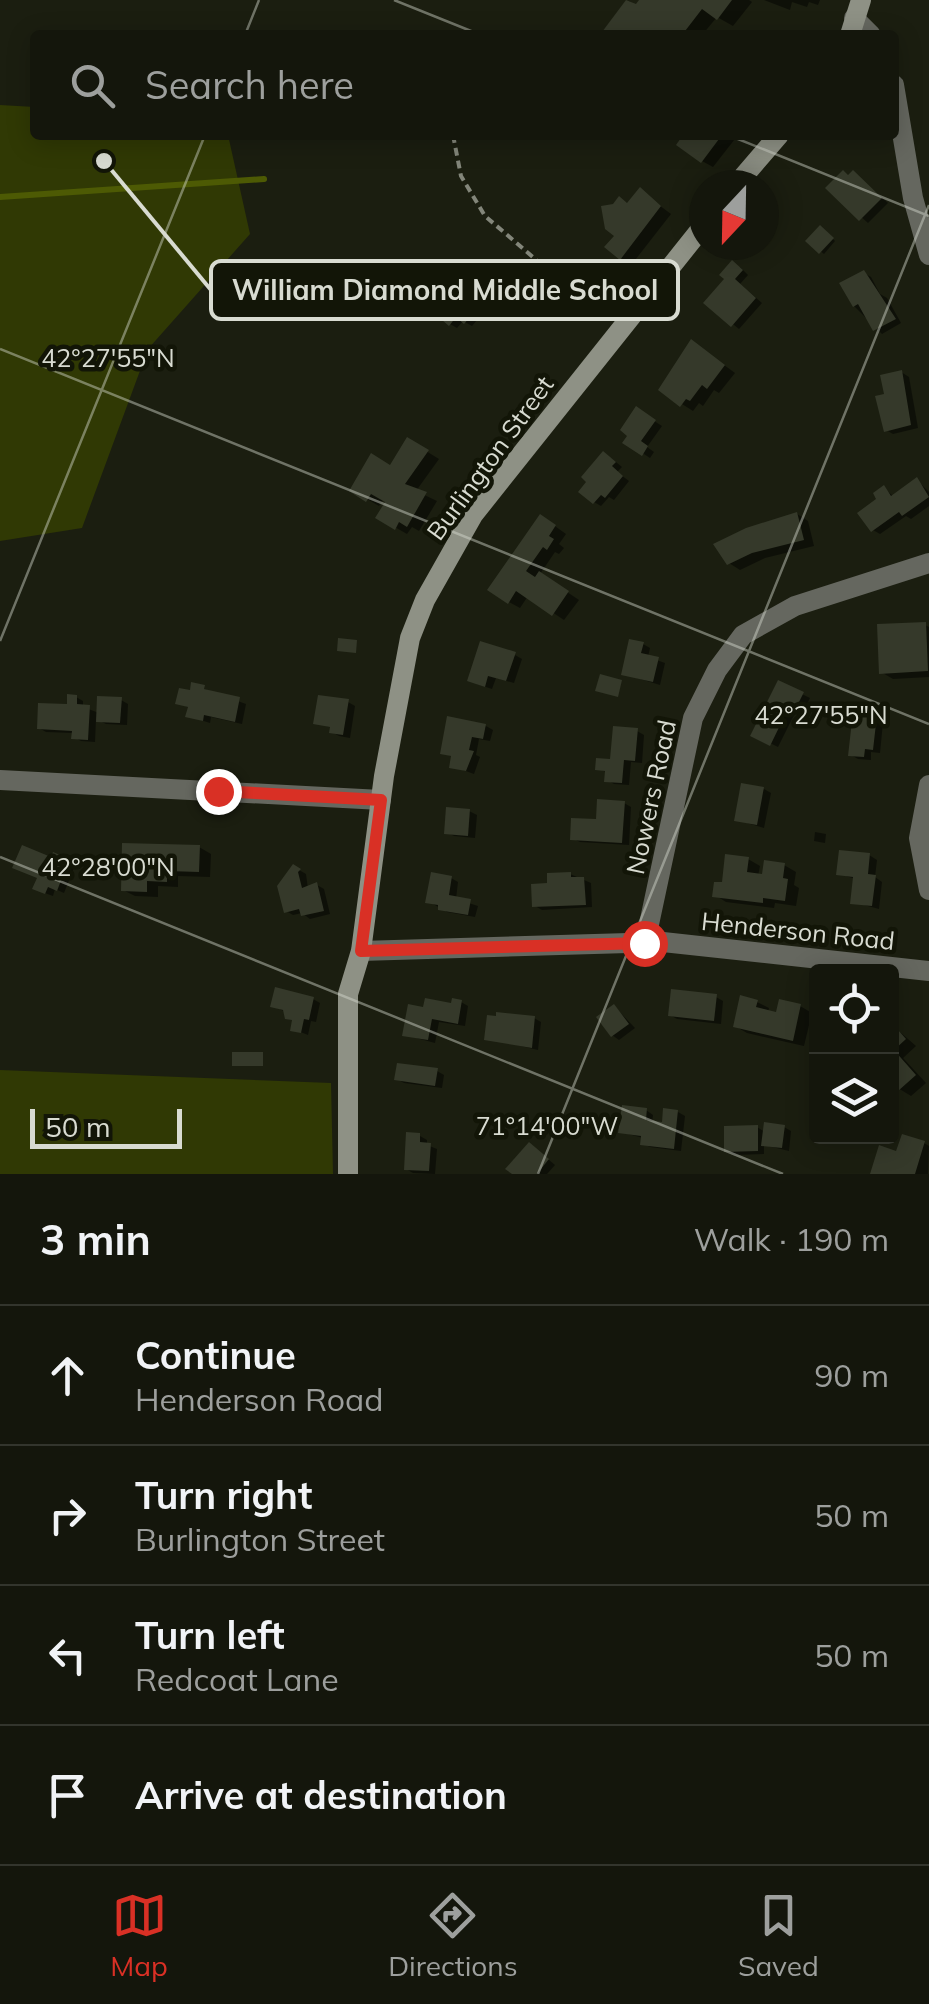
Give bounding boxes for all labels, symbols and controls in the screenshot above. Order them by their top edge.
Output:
search box [30,30,899,140]
icon: search [65,58,120,113]
text: Search here [145,61,354,109]
north arrow [689,170,779,260]
callout: William Diamond Middle School [211,261,678,319]
text: William Diamond Middle School [232,272,658,307]
text: 42°27'55"N [41,342,175,373]
street label: Burlington Street [420,369,560,546]
text: 42°27'55"N [754,699,888,730]
street label: Nowers Road [619,717,682,877]
route end [196,769,242,815]
text: 42°28'00"N [41,851,175,882]
street label: Henderson Road [700,905,896,956]
route start [622,921,668,967]
map controls [809,964,899,1144]
button: locate [809,964,899,1054]
button: layers [809,1054,899,1144]
scale bar [30,1104,182,1148]
text: 50 m [45,1109,111,1144]
text: 71°14'00"W [476,1110,618,1141]
text: 3 min [40,1213,151,1266]
text: Walk · 190 m [694,1219,889,1259]
text: Continue [135,1331,296,1379]
icon: ahead [40,1348,95,1403]
text: 90 m [814,1355,889,1395]
text: Henderson Road [135,1379,383,1419]
text: Turn right [135,1471,312,1519]
icon: right [40,1488,95,1543]
text: 50 m [814,1495,889,1535]
text: Burlington Street [135,1519,385,1559]
text: Turn left [135,1611,285,1659]
icon: left [40,1628,95,1683]
text: 50 m [814,1635,889,1675]
text: Redcoat Lane [135,1659,339,1699]
icon: arrive [40,1768,95,1823]
text: Arrive at destination [135,1771,507,1819]
tab: Map [110,1888,168,1983]
tab: Directions [388,1888,518,1983]
tab: Saved [738,1888,819,1983]

